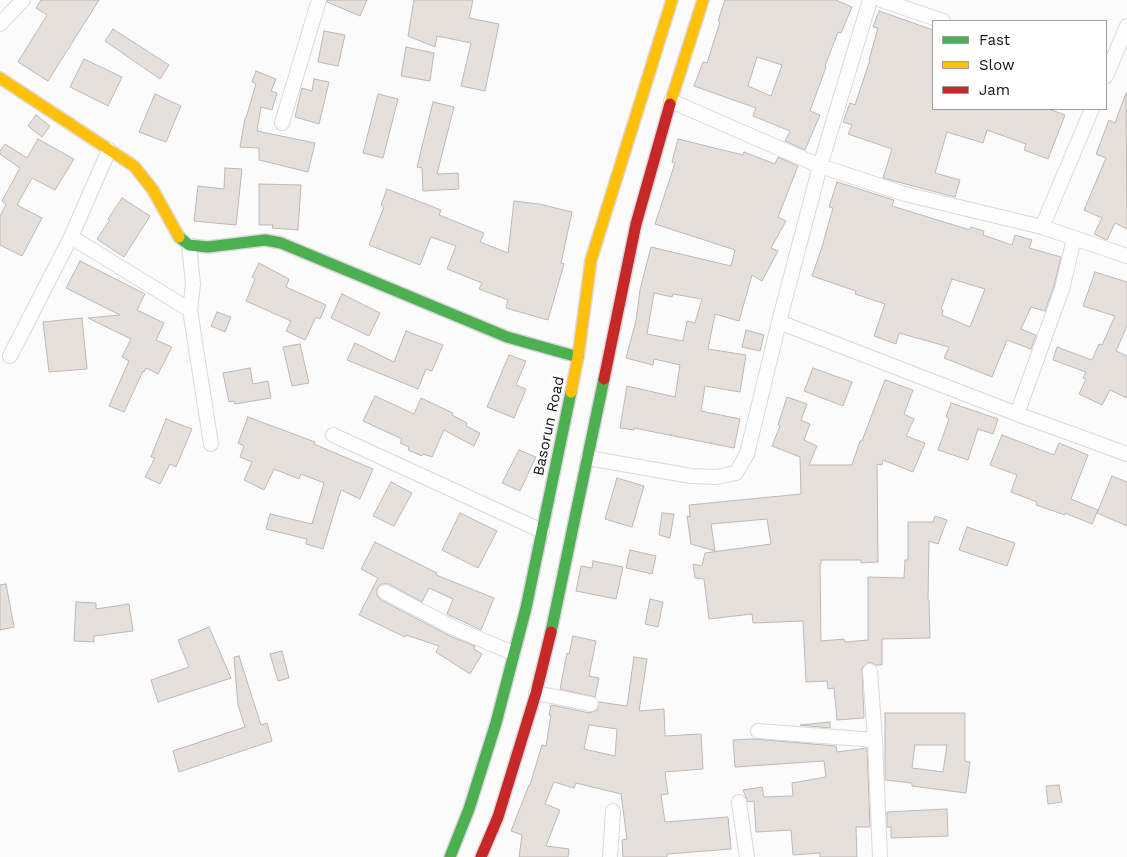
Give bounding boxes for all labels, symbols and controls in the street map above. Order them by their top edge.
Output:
legend [932,20,1107,110]
text: Fast [979,31,1010,49]
text: Slow [979,56,1015,74]
text: Jam [979,81,1010,99]
street label: Basorun Road [530,374,568,478]

